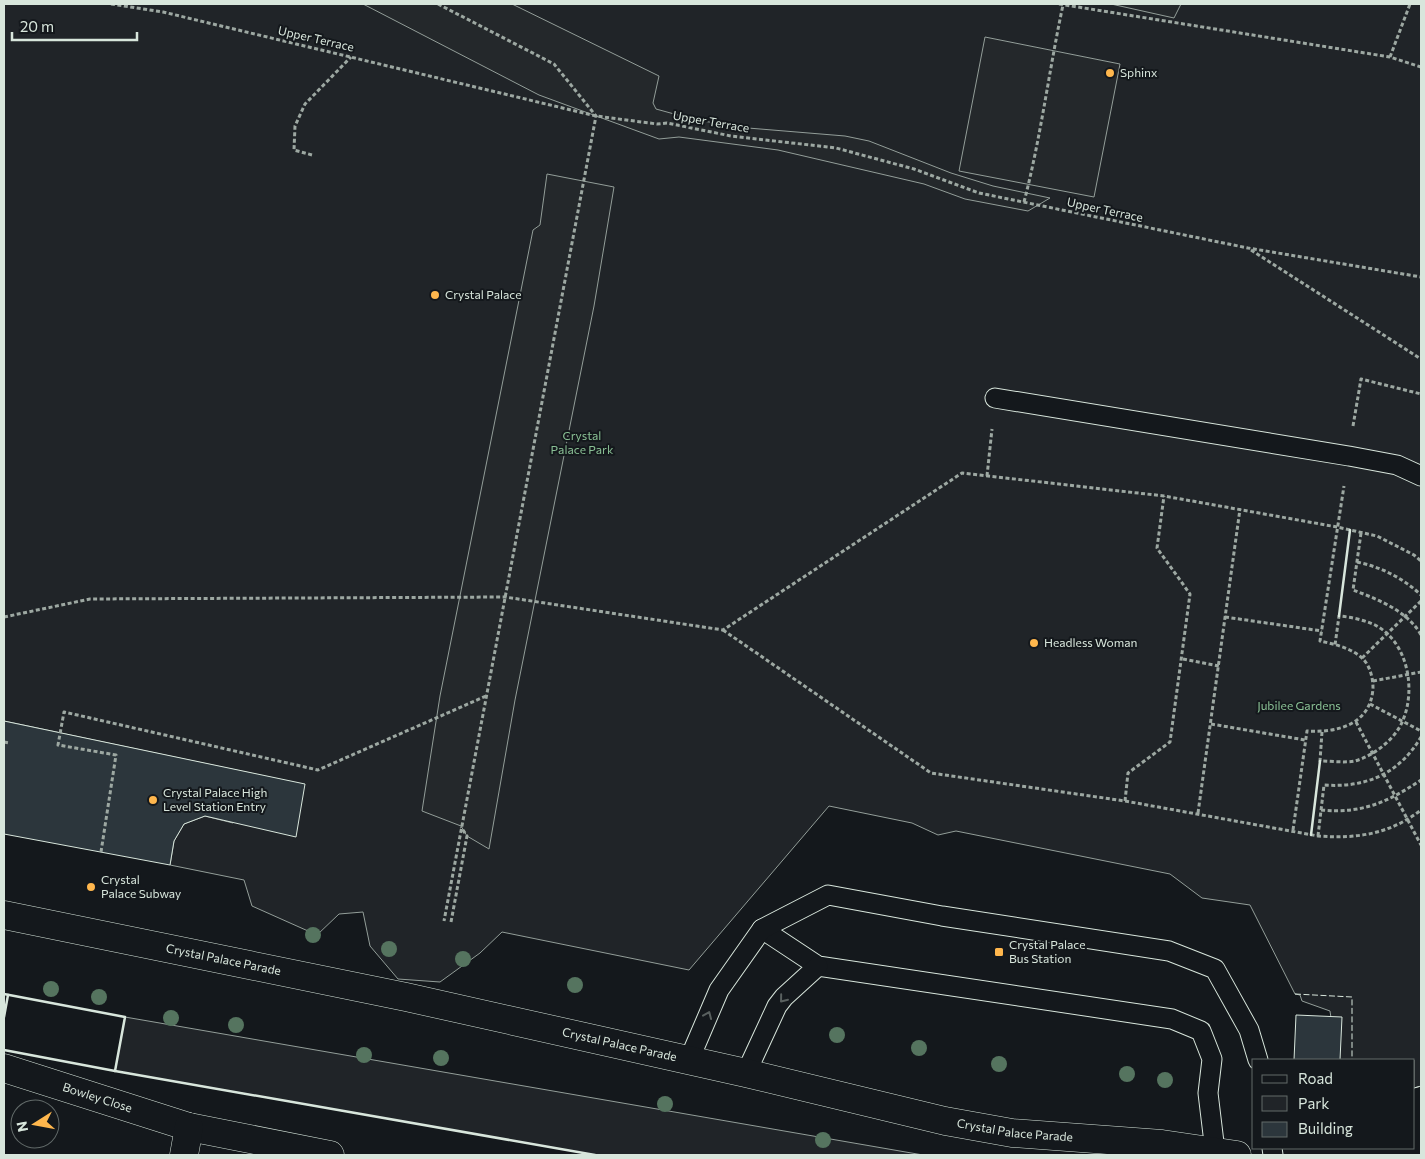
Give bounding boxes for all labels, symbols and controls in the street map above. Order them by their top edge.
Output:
scale bar [12,10,138,42]
text: 20 m [20,17,54,35]
street label: Upper Terrace [277,22,356,54]
place label: Sphinx [1120,65,1158,79]
marker: Sphinx [1104,67,1116,79]
street label: Upper Terrace [672,107,751,135]
street label: Upper Terrace [1066,194,1145,224]
place label: Crystal Palace [445,287,522,301]
marker: Crystal Palace [429,289,441,301]
park label: Crystal Palace Park [551,428,614,456]
place label: Headless Woman [1044,635,1137,649]
marker: Headless Woman [1028,637,1040,649]
park label: Jubilee Gardens [1257,698,1341,713]
place label: Crystal Palace High Level Station Entry [163,785,267,813]
marker: Crystal Palace High Level Station Entry [147,794,159,806]
place label: Crystal Palace Subway [101,872,181,900]
marker: Crystal Palace Subway [85,881,97,893]
place label: Crystal Palace Bus Station [1009,937,1086,965]
street label: Crystal Palace Parade [165,940,282,977]
marker: Crystal Palace Bus Station [993,946,1005,958]
one-way arrow [779,994,788,1003]
one-way arrow [702,1012,712,1020]
street label: Crystal Palace Parade [561,1024,678,1063]
legend [1252,1059,1415,1149]
text: Road [1298,1069,1333,1087]
street label: Bowley Close [61,1079,134,1114]
text: Park [1298,1094,1329,1112]
north arrow [10,1099,60,1149]
street label: Crystal Palace Parade [956,1115,1073,1143]
text: Building [1298,1119,1353,1137]
text: N [12,1120,31,1133]

